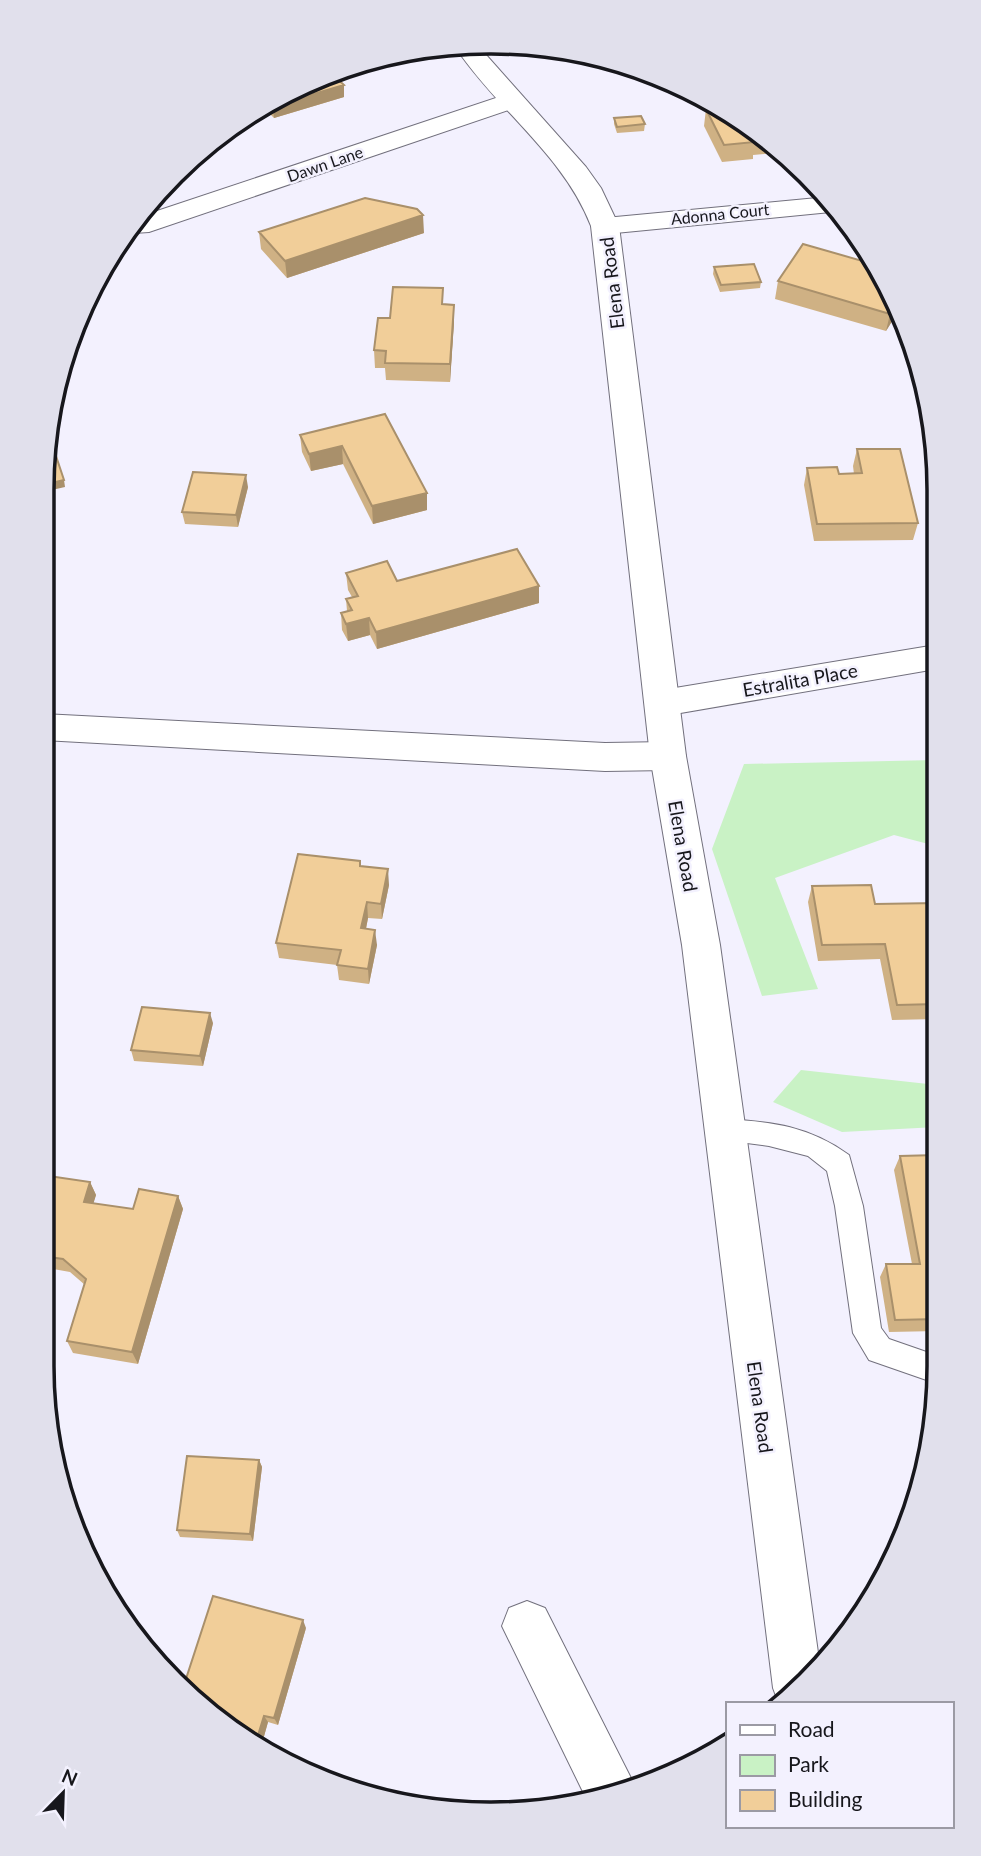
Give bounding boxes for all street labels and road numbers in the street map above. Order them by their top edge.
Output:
street label: Dawn Lane [284,142,365,185]
street label: Adonna Court [670,199,770,228]
street label: Elena Road [594,236,629,330]
street label: Estralita Place [741,658,859,701]
street label: Elena Road [664,798,703,893]
street label: Elena Road [743,1360,778,1454]

